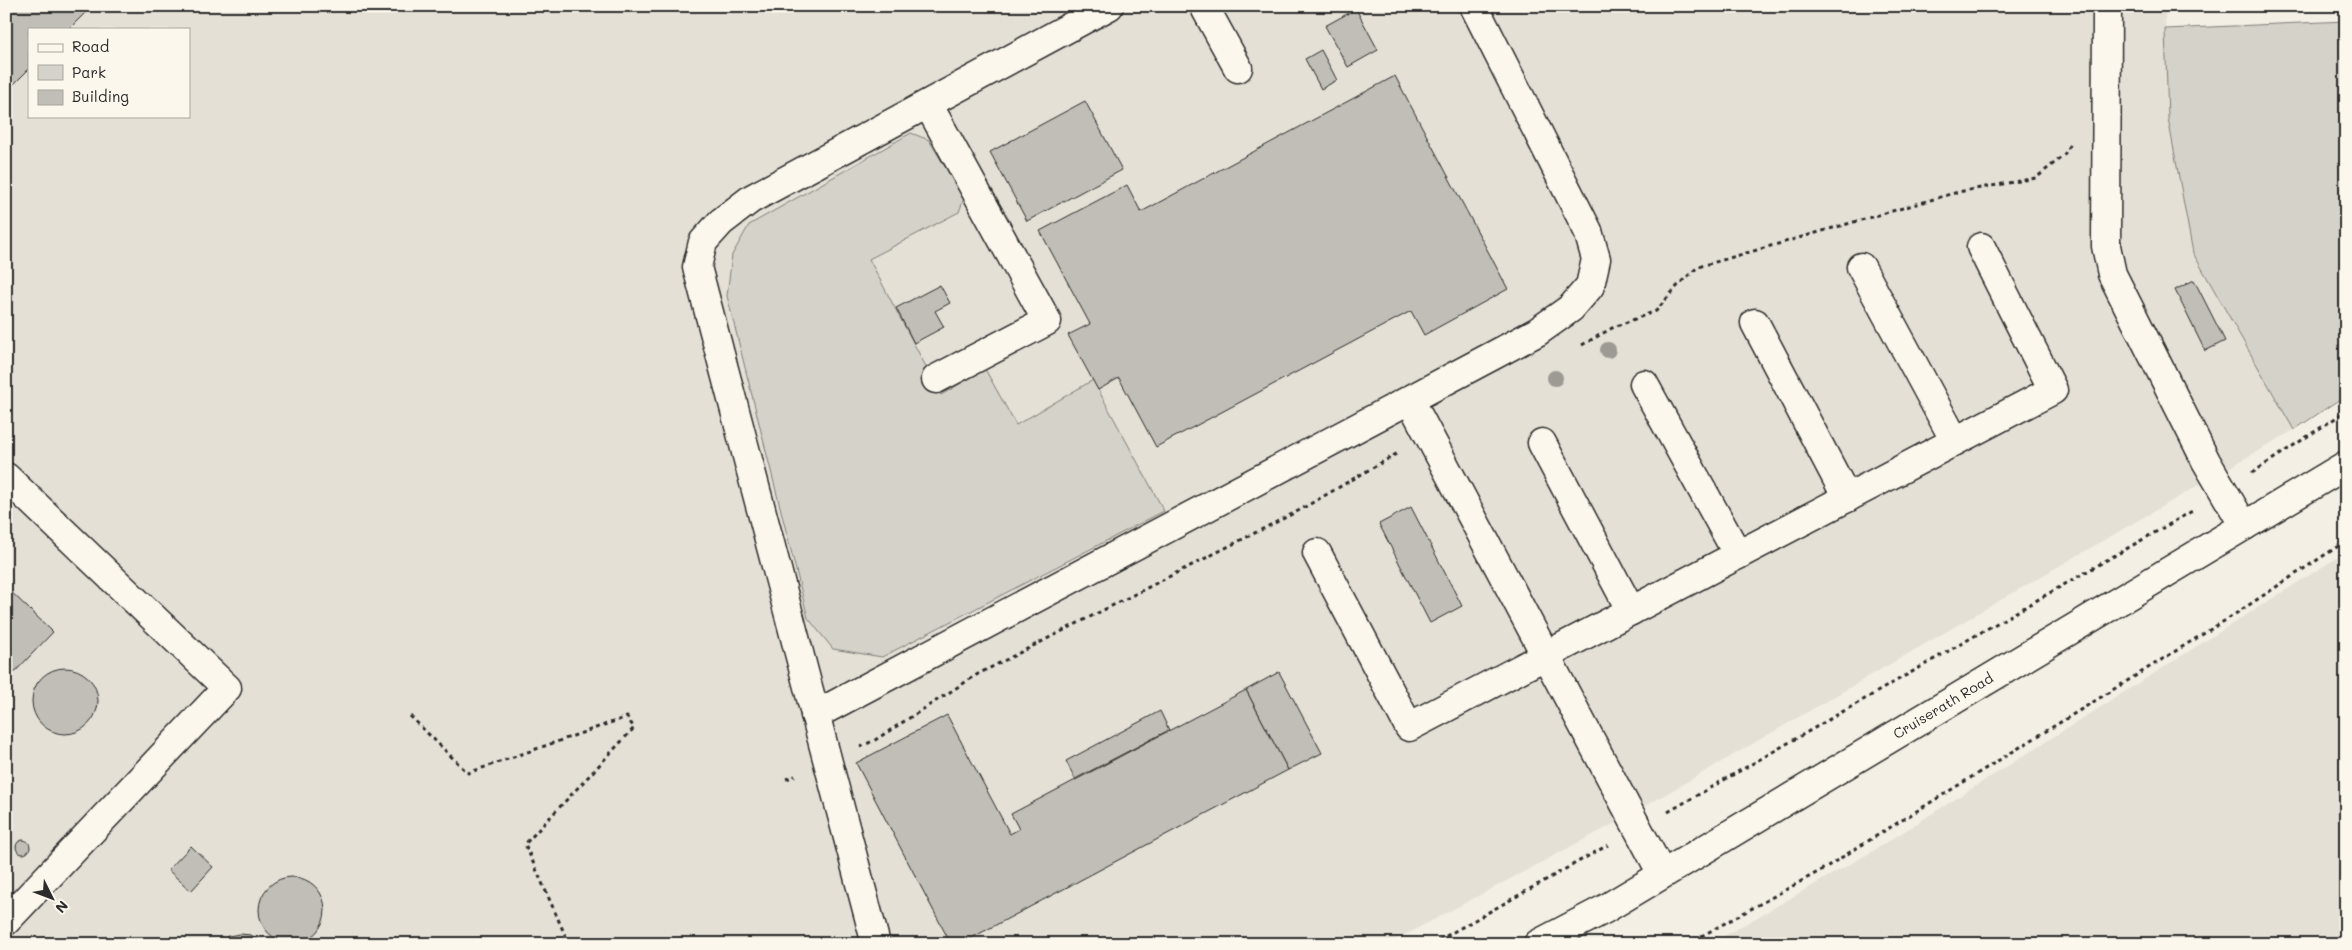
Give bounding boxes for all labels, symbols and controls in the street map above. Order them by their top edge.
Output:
legend [28,28,190,118]
text: Road [72,36,109,56]
text: Park [72,62,106,82]
text: Building [72,86,129,106]
street label: Cruiserath Road [1889,668,1996,743]
north arrow [28,872,78,922]
text: N [51,897,73,917]

